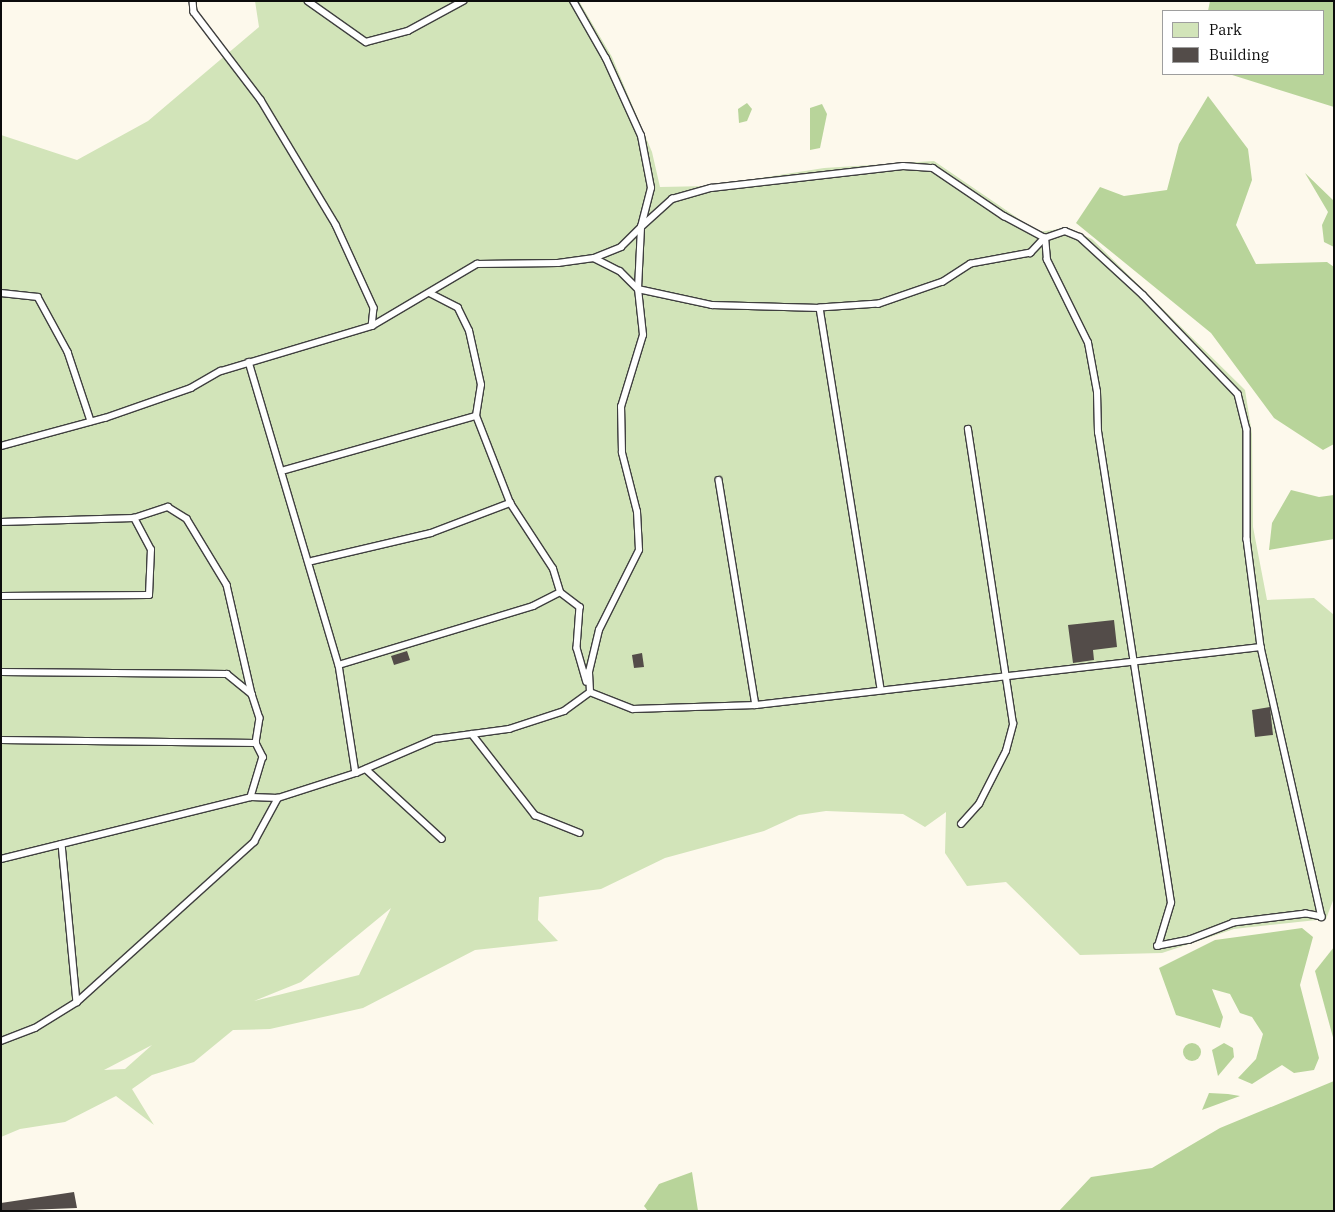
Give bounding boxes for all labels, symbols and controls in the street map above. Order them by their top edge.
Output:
legend [1162,10,1325,75]
text: Park [1209,20,1242,39]
text: Building [1209,45,1269,64]

